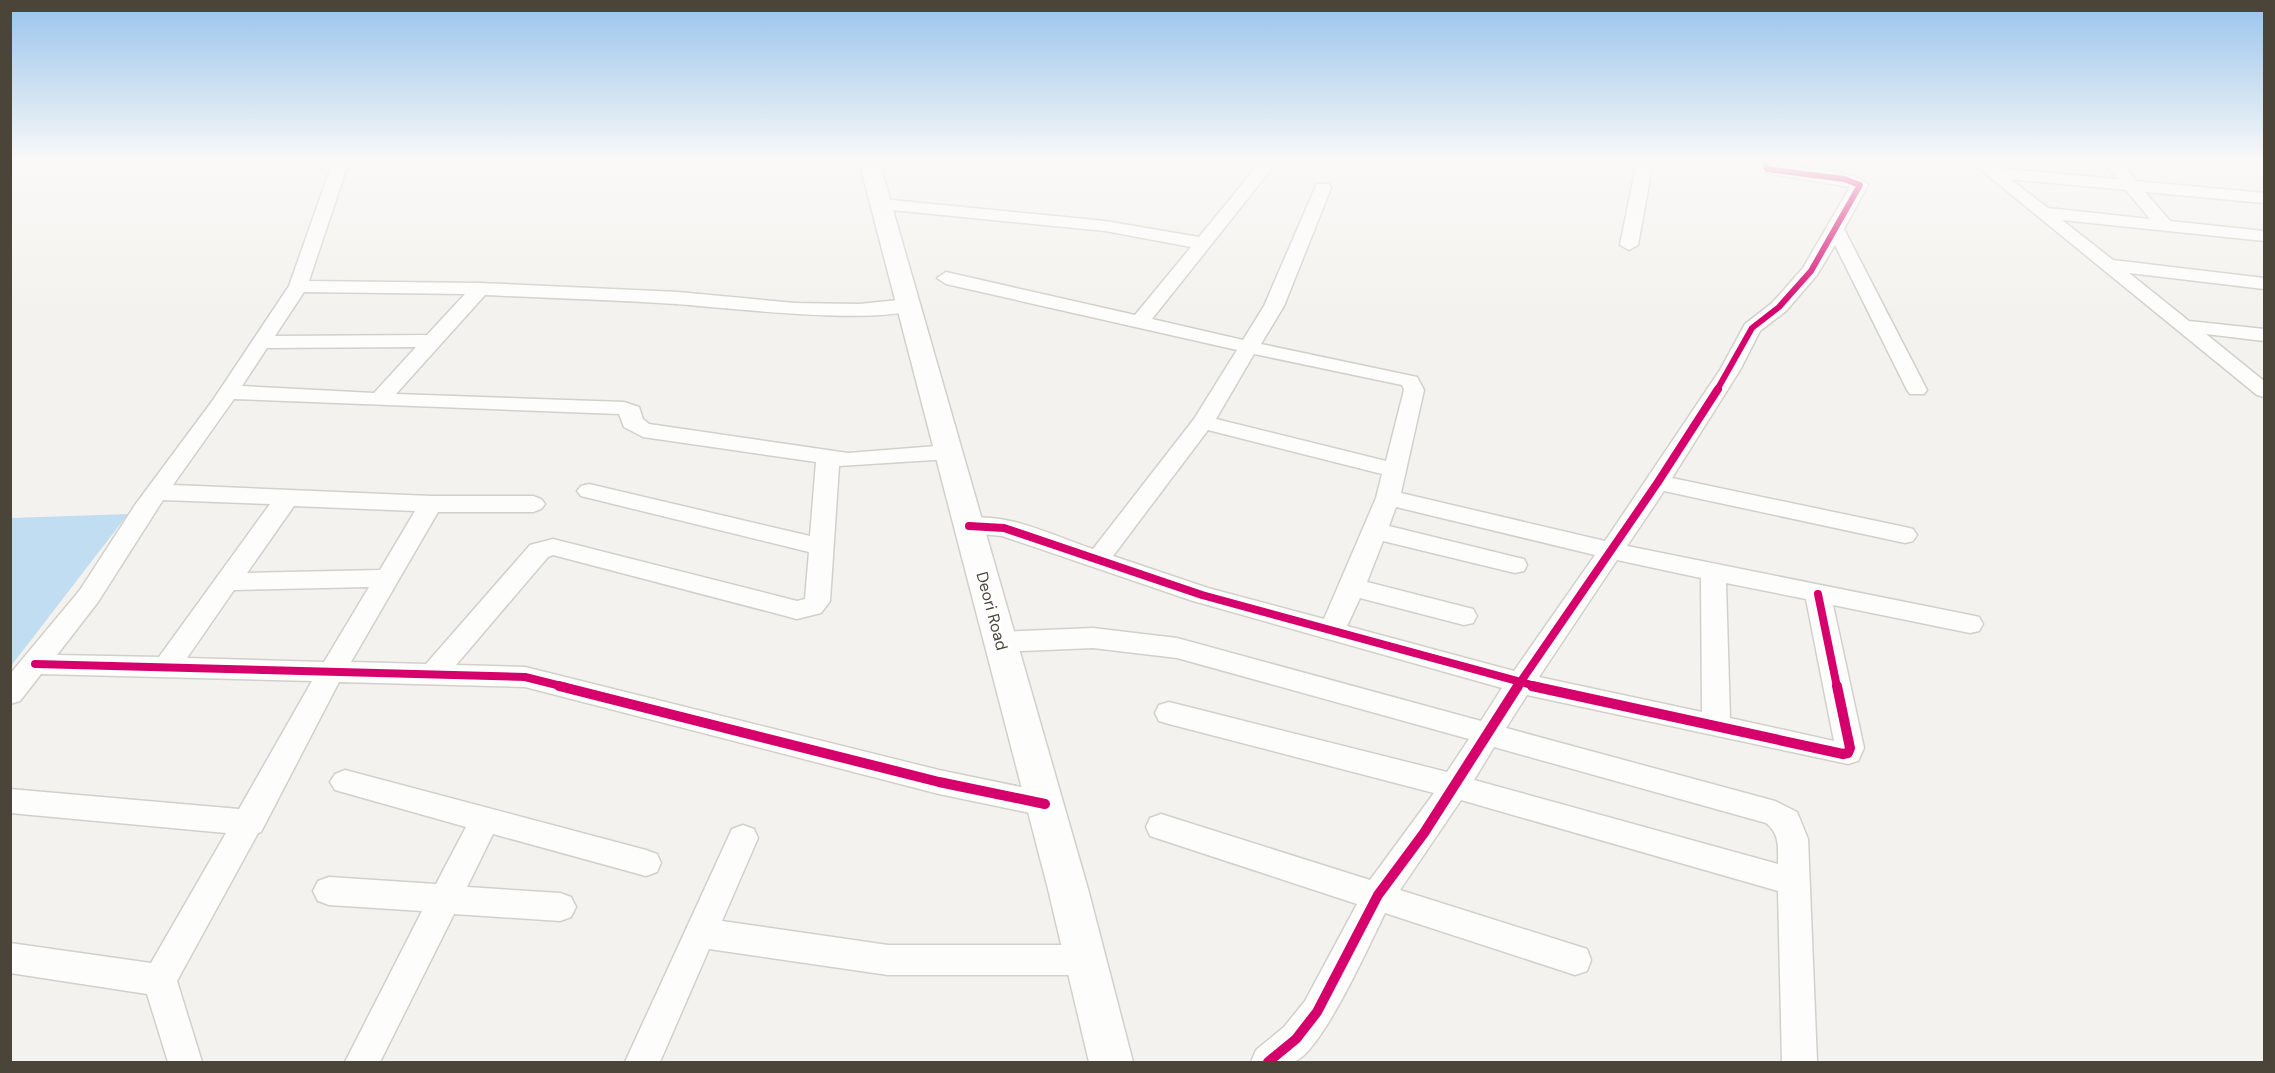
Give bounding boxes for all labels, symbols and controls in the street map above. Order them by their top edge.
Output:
street label: Deori Road [971,569,1013,653]

